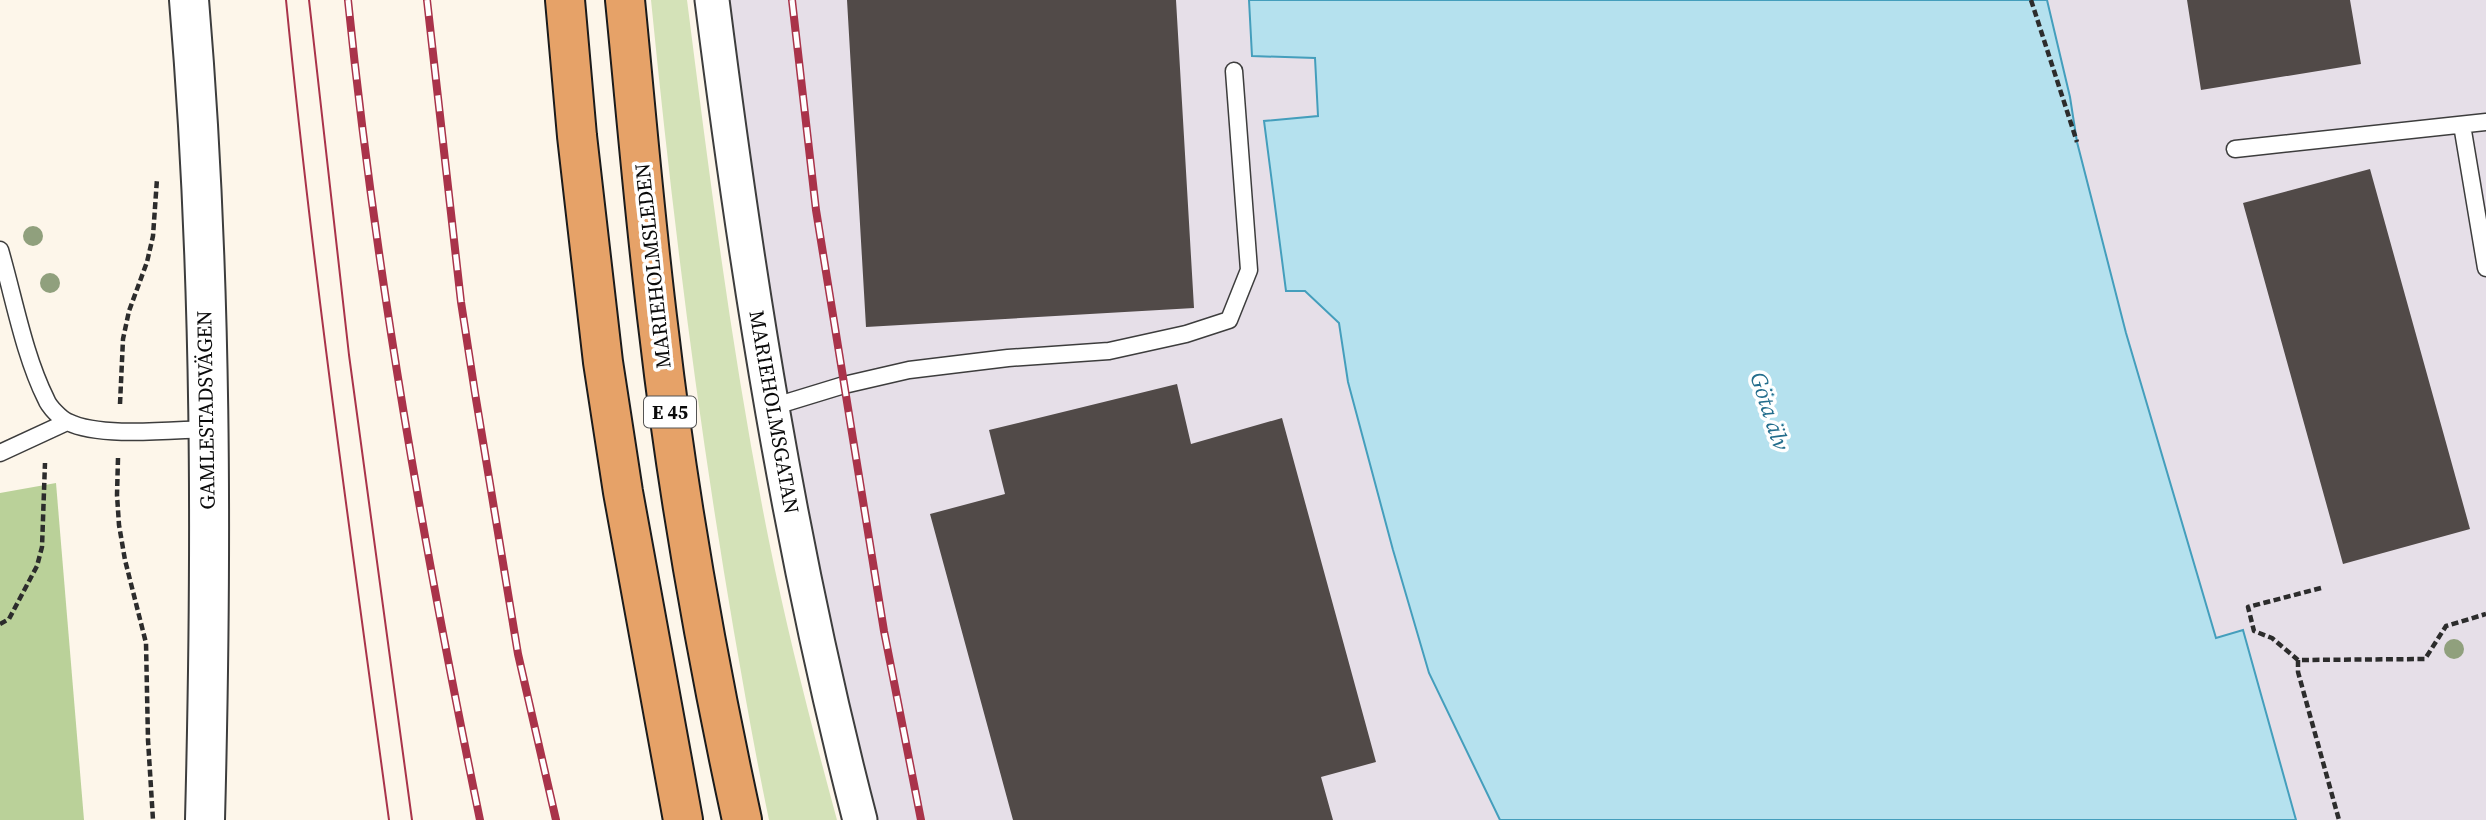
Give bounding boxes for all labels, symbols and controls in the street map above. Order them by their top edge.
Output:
street label: MARIEHOLMSLEDEN [627,162,678,370]
street label: MARIEHOLMSGATAN [742,308,807,516]
street label: GAMLESTADSVÄGEN [189,310,222,510]
water label: Göta älv [1742,368,1798,455]
road number: E 45 [644,396,696,428]

